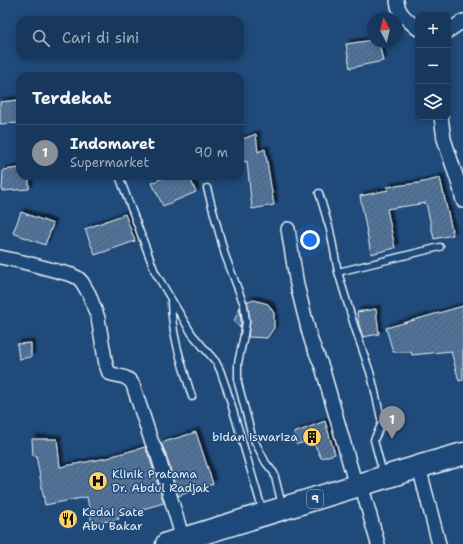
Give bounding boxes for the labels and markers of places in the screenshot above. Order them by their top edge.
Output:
pin: 1 [379,406,405,439]
building icon: bidan iswariza [301,426,323,448]
place label: bidan iswariza [212,429,299,445]
place label: Klinik Pratama Dr. Abdul Radjak [112,466,210,496]
hospital icon: Klinik Pratama Dr. Abdul Radjak [87,470,109,492]
place label: Kedai Sate Abu Bakar [82,504,144,534]
restaurant icon: Kedai Sate Abu Bakar [57,508,79,530]

